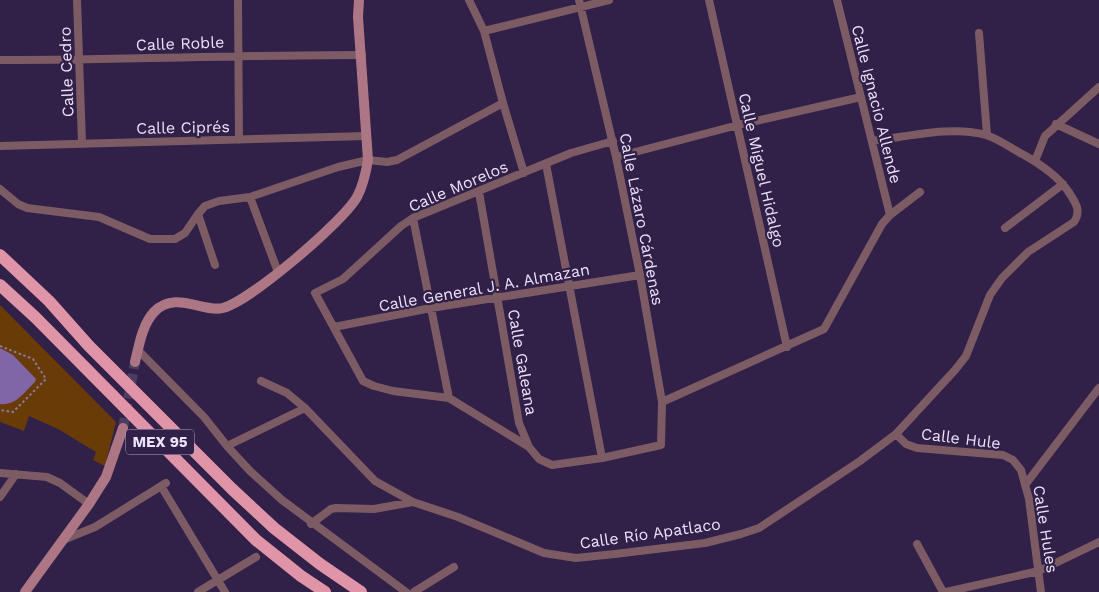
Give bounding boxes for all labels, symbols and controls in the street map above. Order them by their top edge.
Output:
street label: Calle Ignacio Allende [848,23,905,185]
street label: Calle Cedro [55,26,78,118]
street label: Calle Roble [135,32,225,55]
street label: Calle Miguel Hidalgo [734,91,789,249]
street label: Calle Ciprés [136,117,230,138]
street label: Calle Lázaro Cárdenas [615,131,668,307]
street label: Calle Morelos [406,157,511,216]
street label: Calle General J. A. Almazan [377,260,591,315]
street label: Calle Galeana [504,308,541,417]
street label: Calle Hule [920,424,1002,453]
road number: MEX 95 [126,430,194,454]
street label: Calle Hules [1029,484,1062,574]
street label: Calle Río Apatlaco [578,514,722,553]

